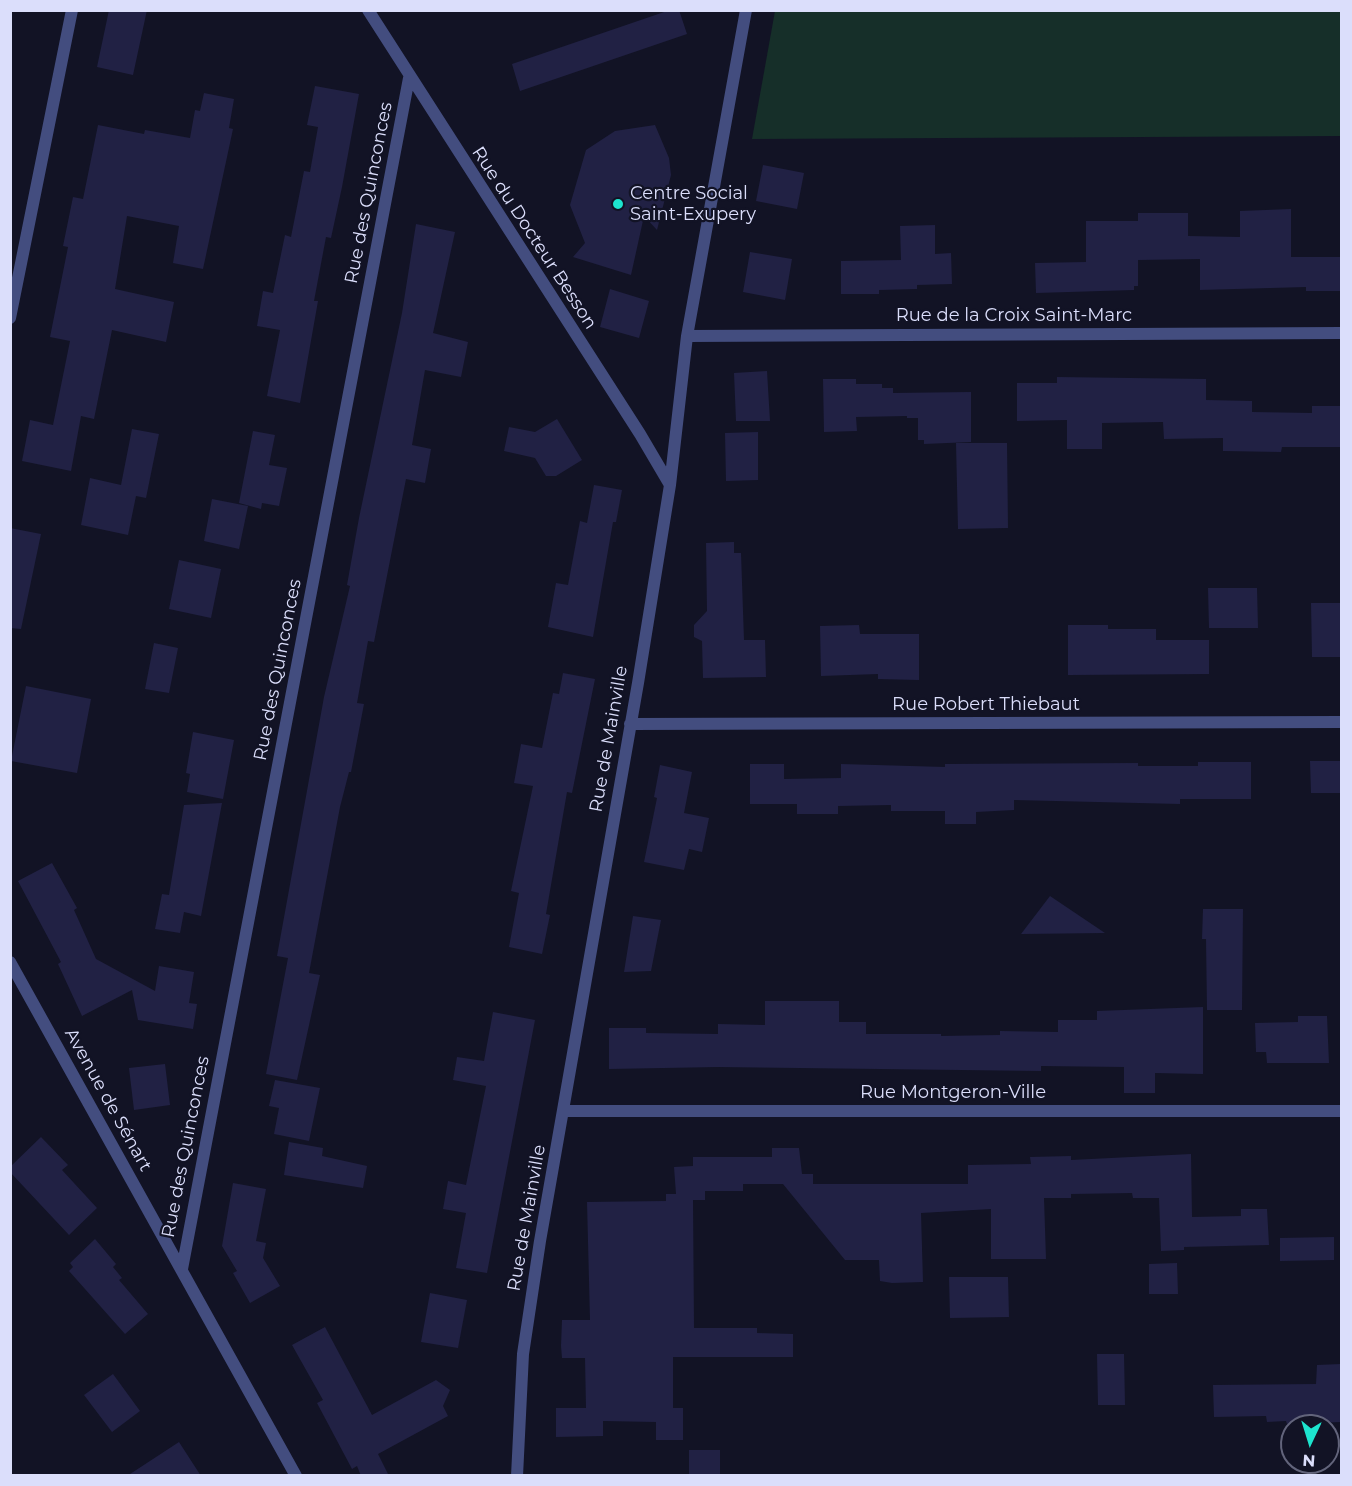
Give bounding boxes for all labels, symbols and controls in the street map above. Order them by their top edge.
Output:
street label: Rue des Quinconces [341,100,397,286]
street label: Rue du Docteur Besson [467,143,601,333]
place label: Centre Social Saint-Exupery [630,183,756,226]
marker: Centre Social Saint-Exupery [611,197,625,211]
street label: Rue de la Croix Saint-Marc [896,305,1132,327]
street label: Rue des Quinconces [250,577,306,763]
street label: Rue de Mainville [585,664,633,814]
street label: Rue Robert Thiebaut [892,694,1080,716]
street label: Avenue de Sénart [60,1025,156,1175]
street label: Rue des Quinconces [158,1054,214,1240]
street label: Rue Montgeron-Ville [860,1082,1046,1104]
street label: Rue de Mainville [503,1143,551,1293]
north arrow [1280,1414,1340,1474]
text: N [1302,1451,1316,1470]

